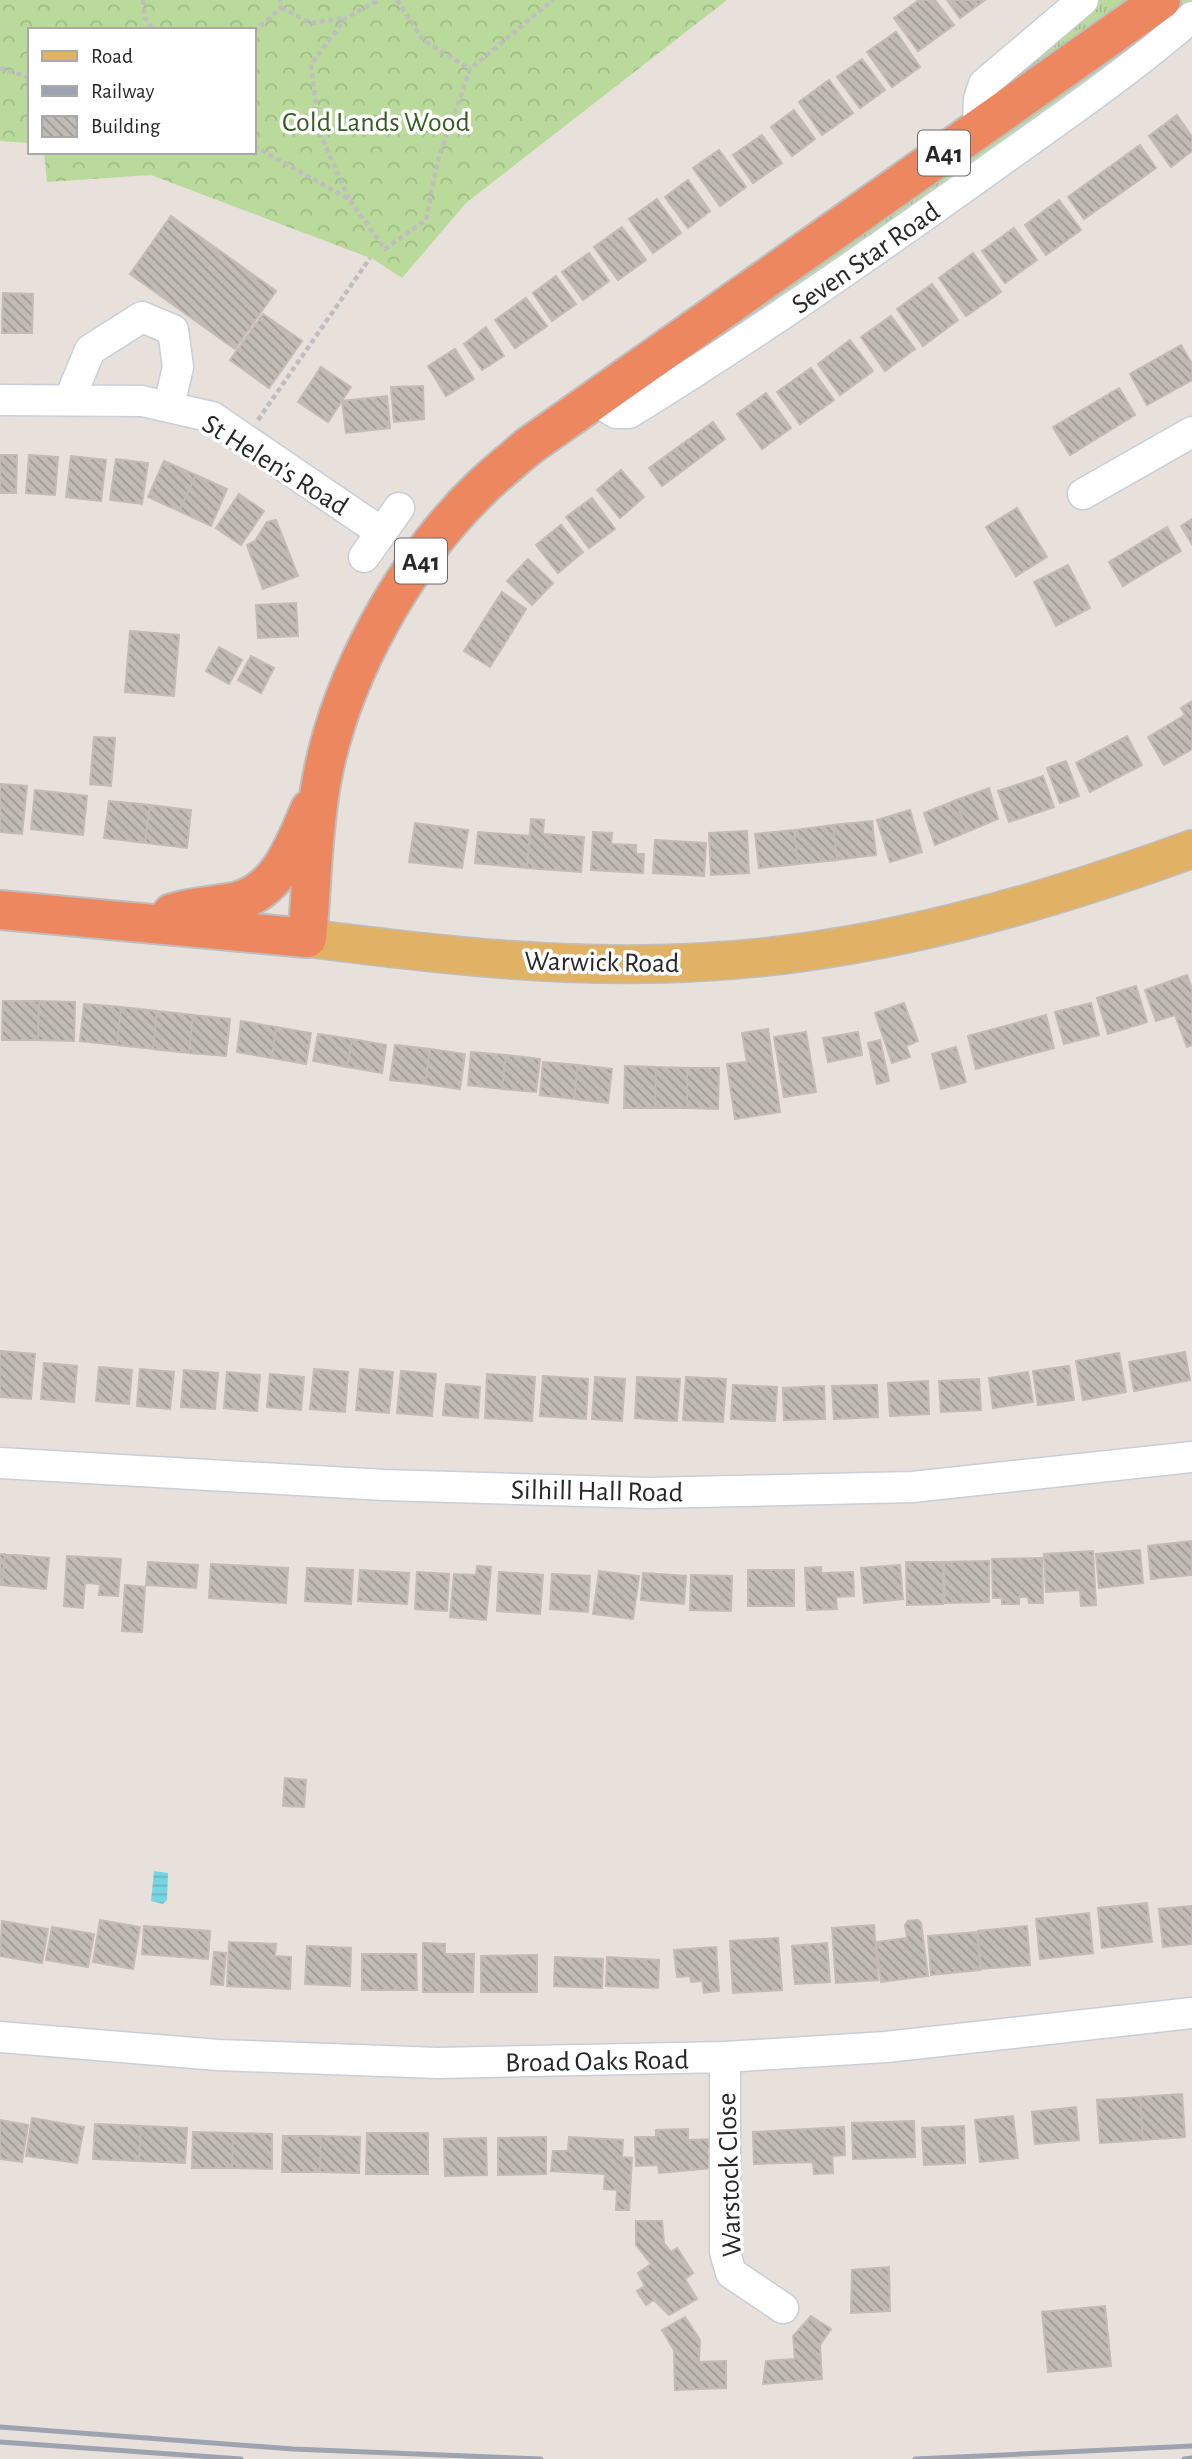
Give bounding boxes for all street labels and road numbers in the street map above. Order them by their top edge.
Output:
road number: A41 [918,130,970,176]
street label: Seven Star Road [787,198,945,320]
street label: St Helen's Road [197,410,353,522]
road number: A41 [395,538,447,583]
street label: Warwick Road [524,948,680,978]
street label: Silhill Hall Road [511,1476,683,1508]
street label: Broad Oaks Road [505,2046,689,2078]
street label: Warstock Close [713,2092,747,2258]

